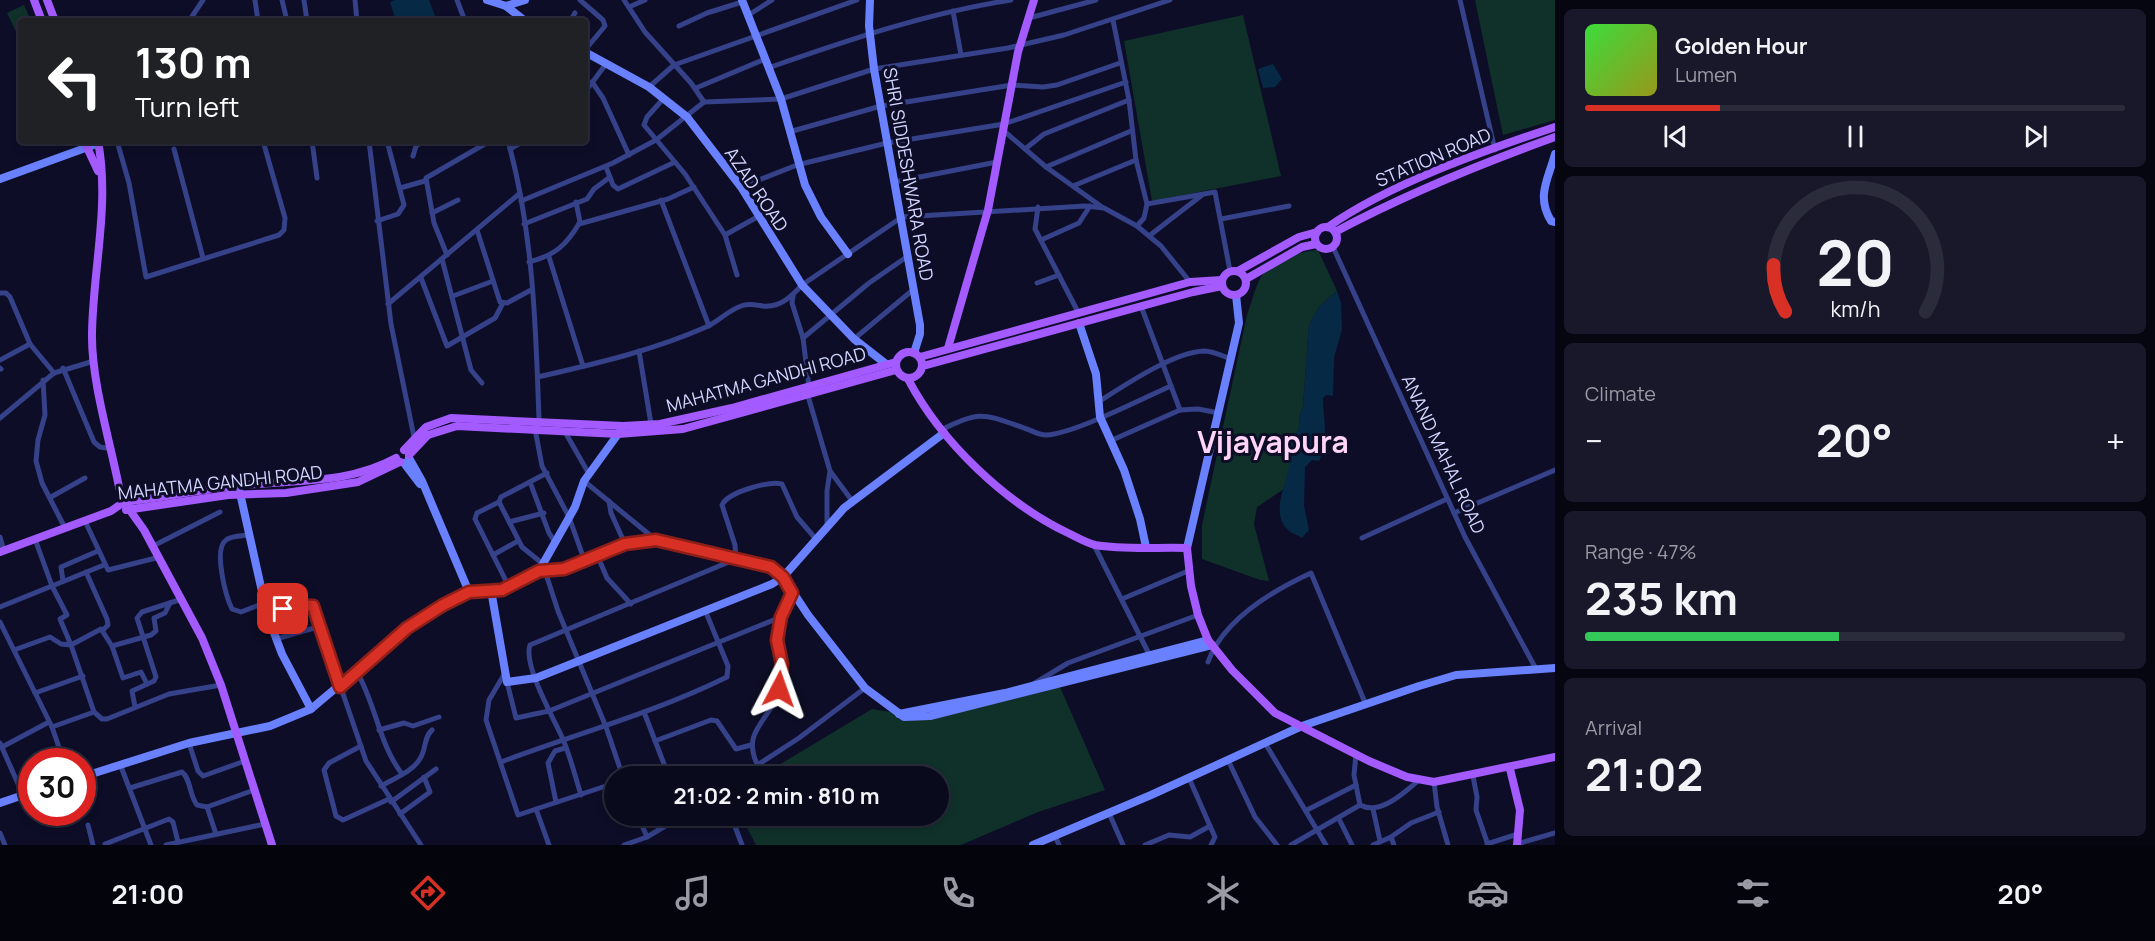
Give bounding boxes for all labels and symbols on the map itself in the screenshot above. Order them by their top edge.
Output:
street label: SHRI SIDDESHWARA ROAD [878,66,940,282]
street label: STATION ROAD [1372,122,1494,192]
street label: AZAD ROAD [720,142,794,236]
street label: MAHATMA GANDHI ROAD [663,341,869,417]
street label: ANAND MAHAL ROAD [1397,371,1491,537]
district label: Vijayapura [1197,421,1349,462]
street label: MAHATMA GANDHI ROAD [116,459,324,505]
pin [257,583,308,634]
position arrow [747,657,811,721]
speed limit sign: 30 [18,748,96,826]

